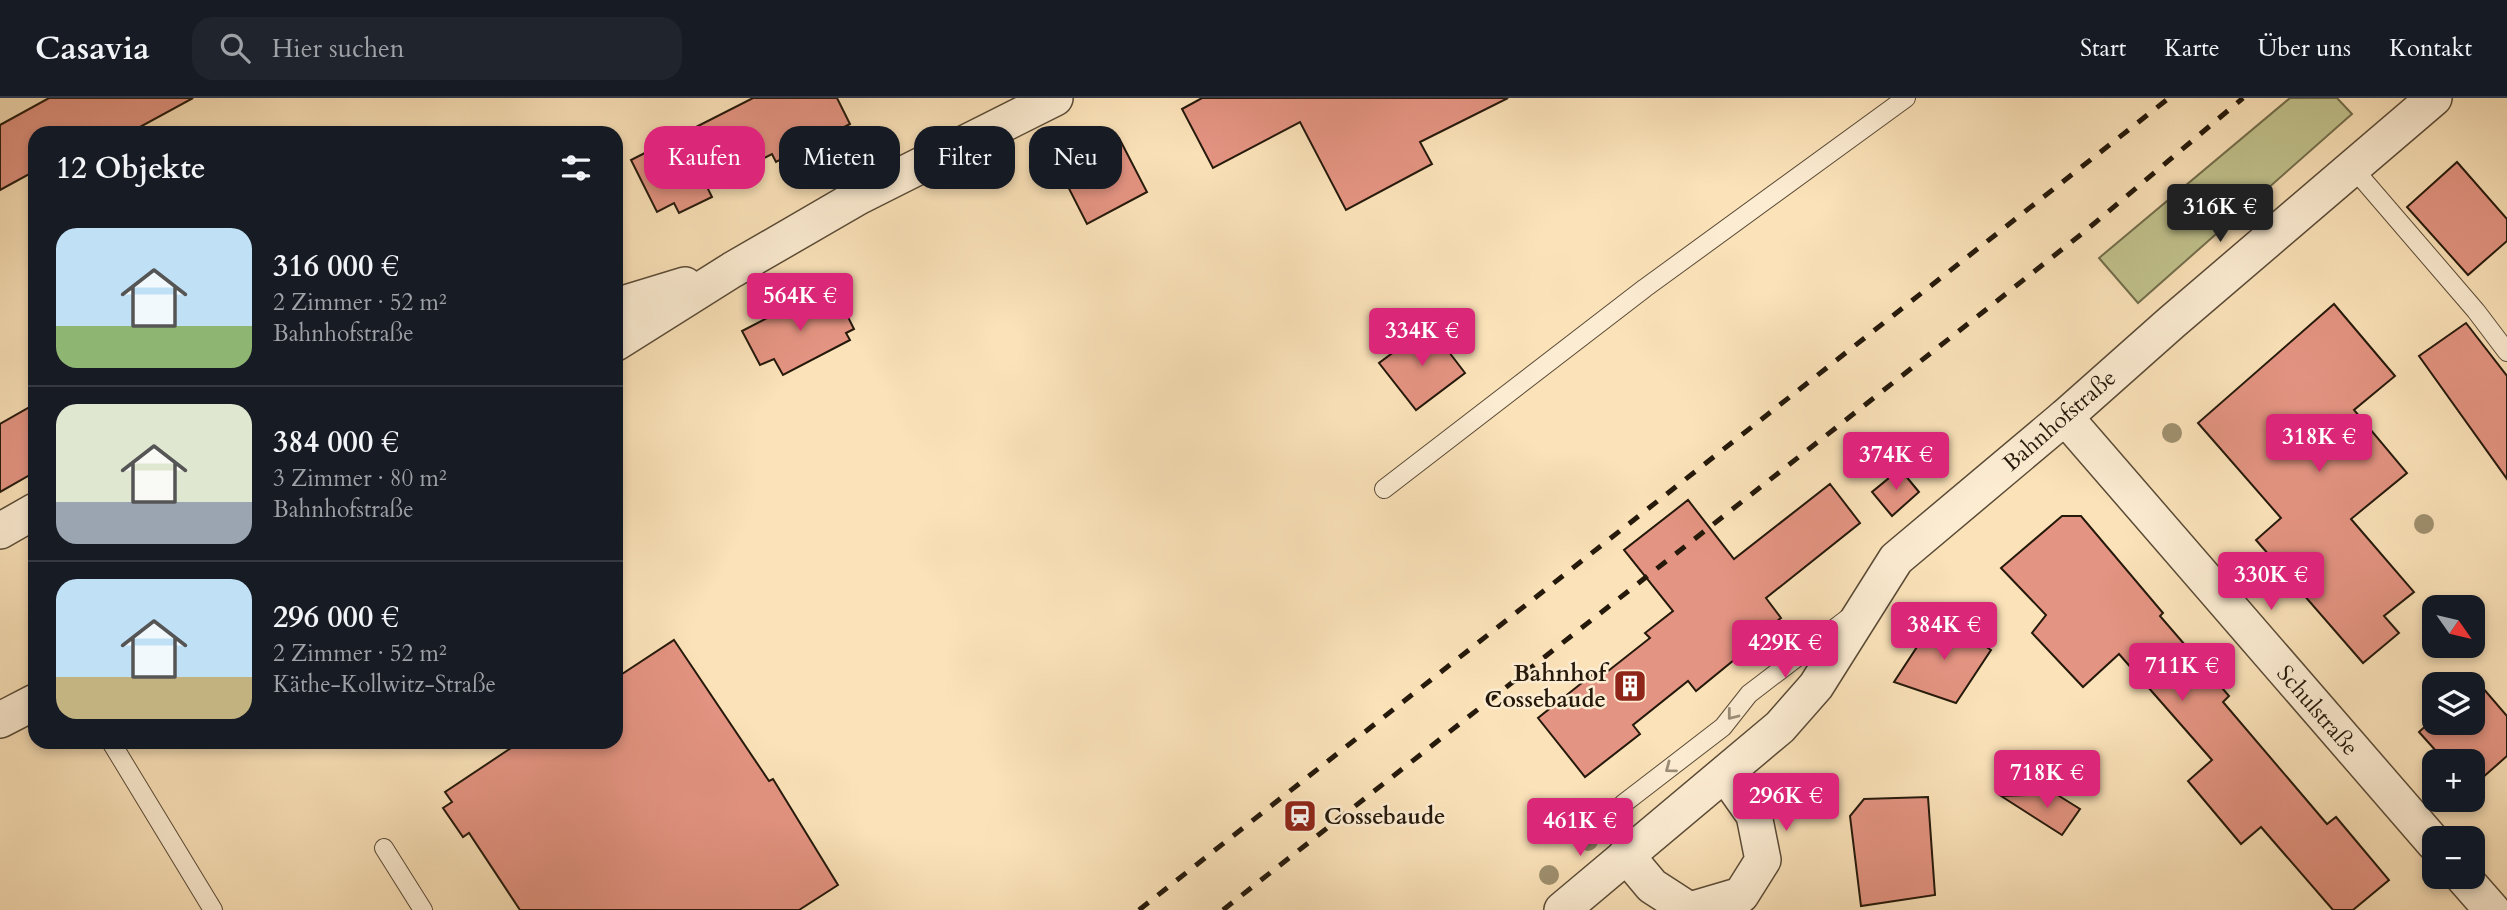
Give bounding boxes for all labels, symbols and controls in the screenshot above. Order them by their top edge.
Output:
search box [192,17,682,80]
text: Casavia [35,26,150,71]
icon: search [216,29,254,67]
text: Hier suchen [272,31,405,66]
text: Start [2080,32,2126,65]
text: Karte [2164,32,2220,65]
text: Über uns [2258,32,2351,65]
text: Kontakt [2389,32,2472,65]
chip: Kaufen [644,126,765,189]
chip: Mieten [779,126,900,189]
chip: Filter [914,126,1015,189]
chip: Neu [1029,126,1122,189]
text: 12 Objekte [56,148,206,189]
icon: filters [557,149,595,187]
pin: 316K € [2163,184,2277,244]
text: 316K € [2183,191,2257,222]
text: 316 000 € [273,246,399,287]
icon: home [112,256,196,340]
pin: 564K € [743,274,857,333]
text: 564K € [763,280,837,311]
text: 2 Zimmer · 52 m² [273,287,447,318]
pin: 334K € [1365,308,1479,368]
text: 334K € [1385,315,1459,346]
text: Bahnhofstraße [273,318,414,349]
street label: Bahnhofstraße [1996,363,2123,478]
pin: 318K € [2262,414,2376,474]
text: 318K € [2282,421,2356,452]
text: 384 000 € [273,422,399,463]
icon: home [112,432,196,516]
pin: 374K € [1839,432,1953,492]
text: 374K € [1859,439,1933,470]
text: 3 Zimmer · 80 m² [273,463,447,494]
text: Bahnhofstraße [273,494,414,525]
pin: 330K € [2214,552,2328,612]
text: 330K € [2234,559,2308,590]
north arrow [2422,595,2485,658]
map controls [2422,595,2485,889]
text: 296 000 € [273,597,399,638]
pin: 384K € [1887,602,2001,662]
icon: home [112,607,196,691]
text: 384K € [1907,609,1981,640]
pin: 429K € [1728,620,1842,680]
text: 429K € [1748,627,1822,658]
text: 2 Zimmer · 52 m² [273,638,447,669]
pin: 711K € [2125,644,2239,703]
text: 711K € [2145,650,2219,681]
place label: Bahnhof Cossebaude [1485,658,1610,715]
street label: Schulstraße [2270,658,2366,762]
building icon: Bahnhof Cossebaude [1611,667,1649,705]
text: Käthe-Kollwitz-Straße [273,669,496,700]
button: layers [2422,672,2485,735]
one-way arrow [1728,707,1741,720]
button: + [2422,749,2485,812]
pin: 718K € [1990,750,2104,810]
text: 718K € [2010,757,2084,788]
one-way arrow [1665,760,1678,772]
pin: 296K € [1729,774,1843,833]
text: 296K € [1749,780,1823,811]
station icon: Cossebaude [1281,797,1319,835]
pin: 461K € [1523,798,1637,858]
place label: Cossebaude [1324,801,1445,832]
text: 461K € [1543,805,1617,836]
button: − [2422,826,2485,889]

